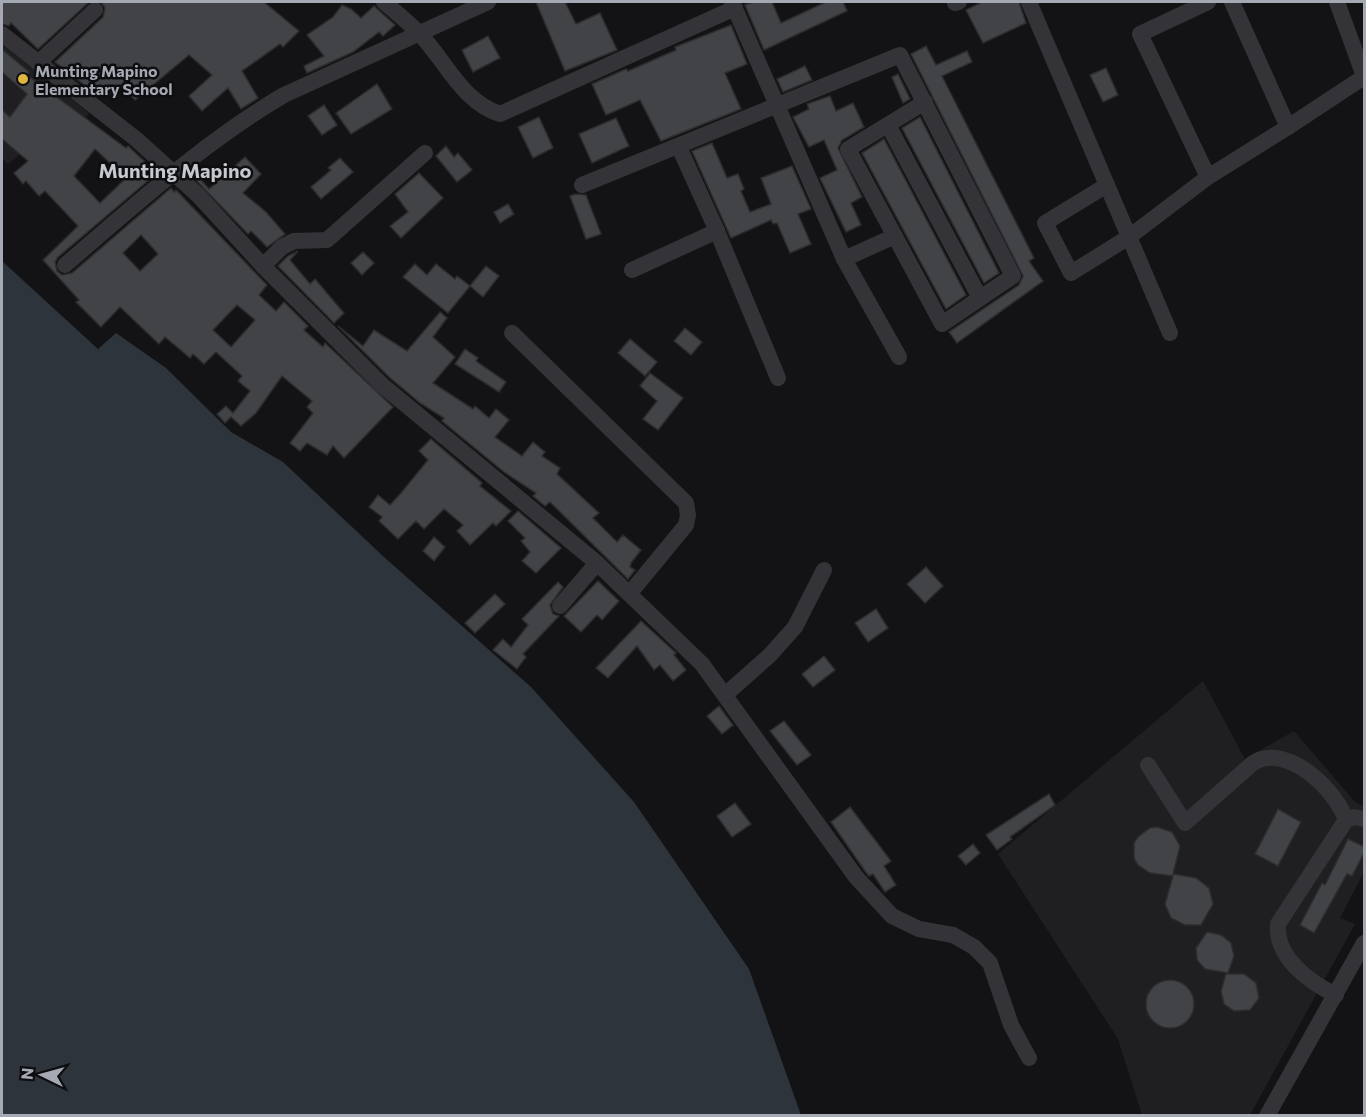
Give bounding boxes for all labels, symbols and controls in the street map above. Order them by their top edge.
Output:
place label: Munting Mapino Elementary School [35,61,173,98]
marker: Munting Mapino Elementary School [16,72,30,86]
district label: Munting Mapino [98,158,252,182]
north arrow [12,1045,72,1105]
text: N [17,1067,37,1080]

